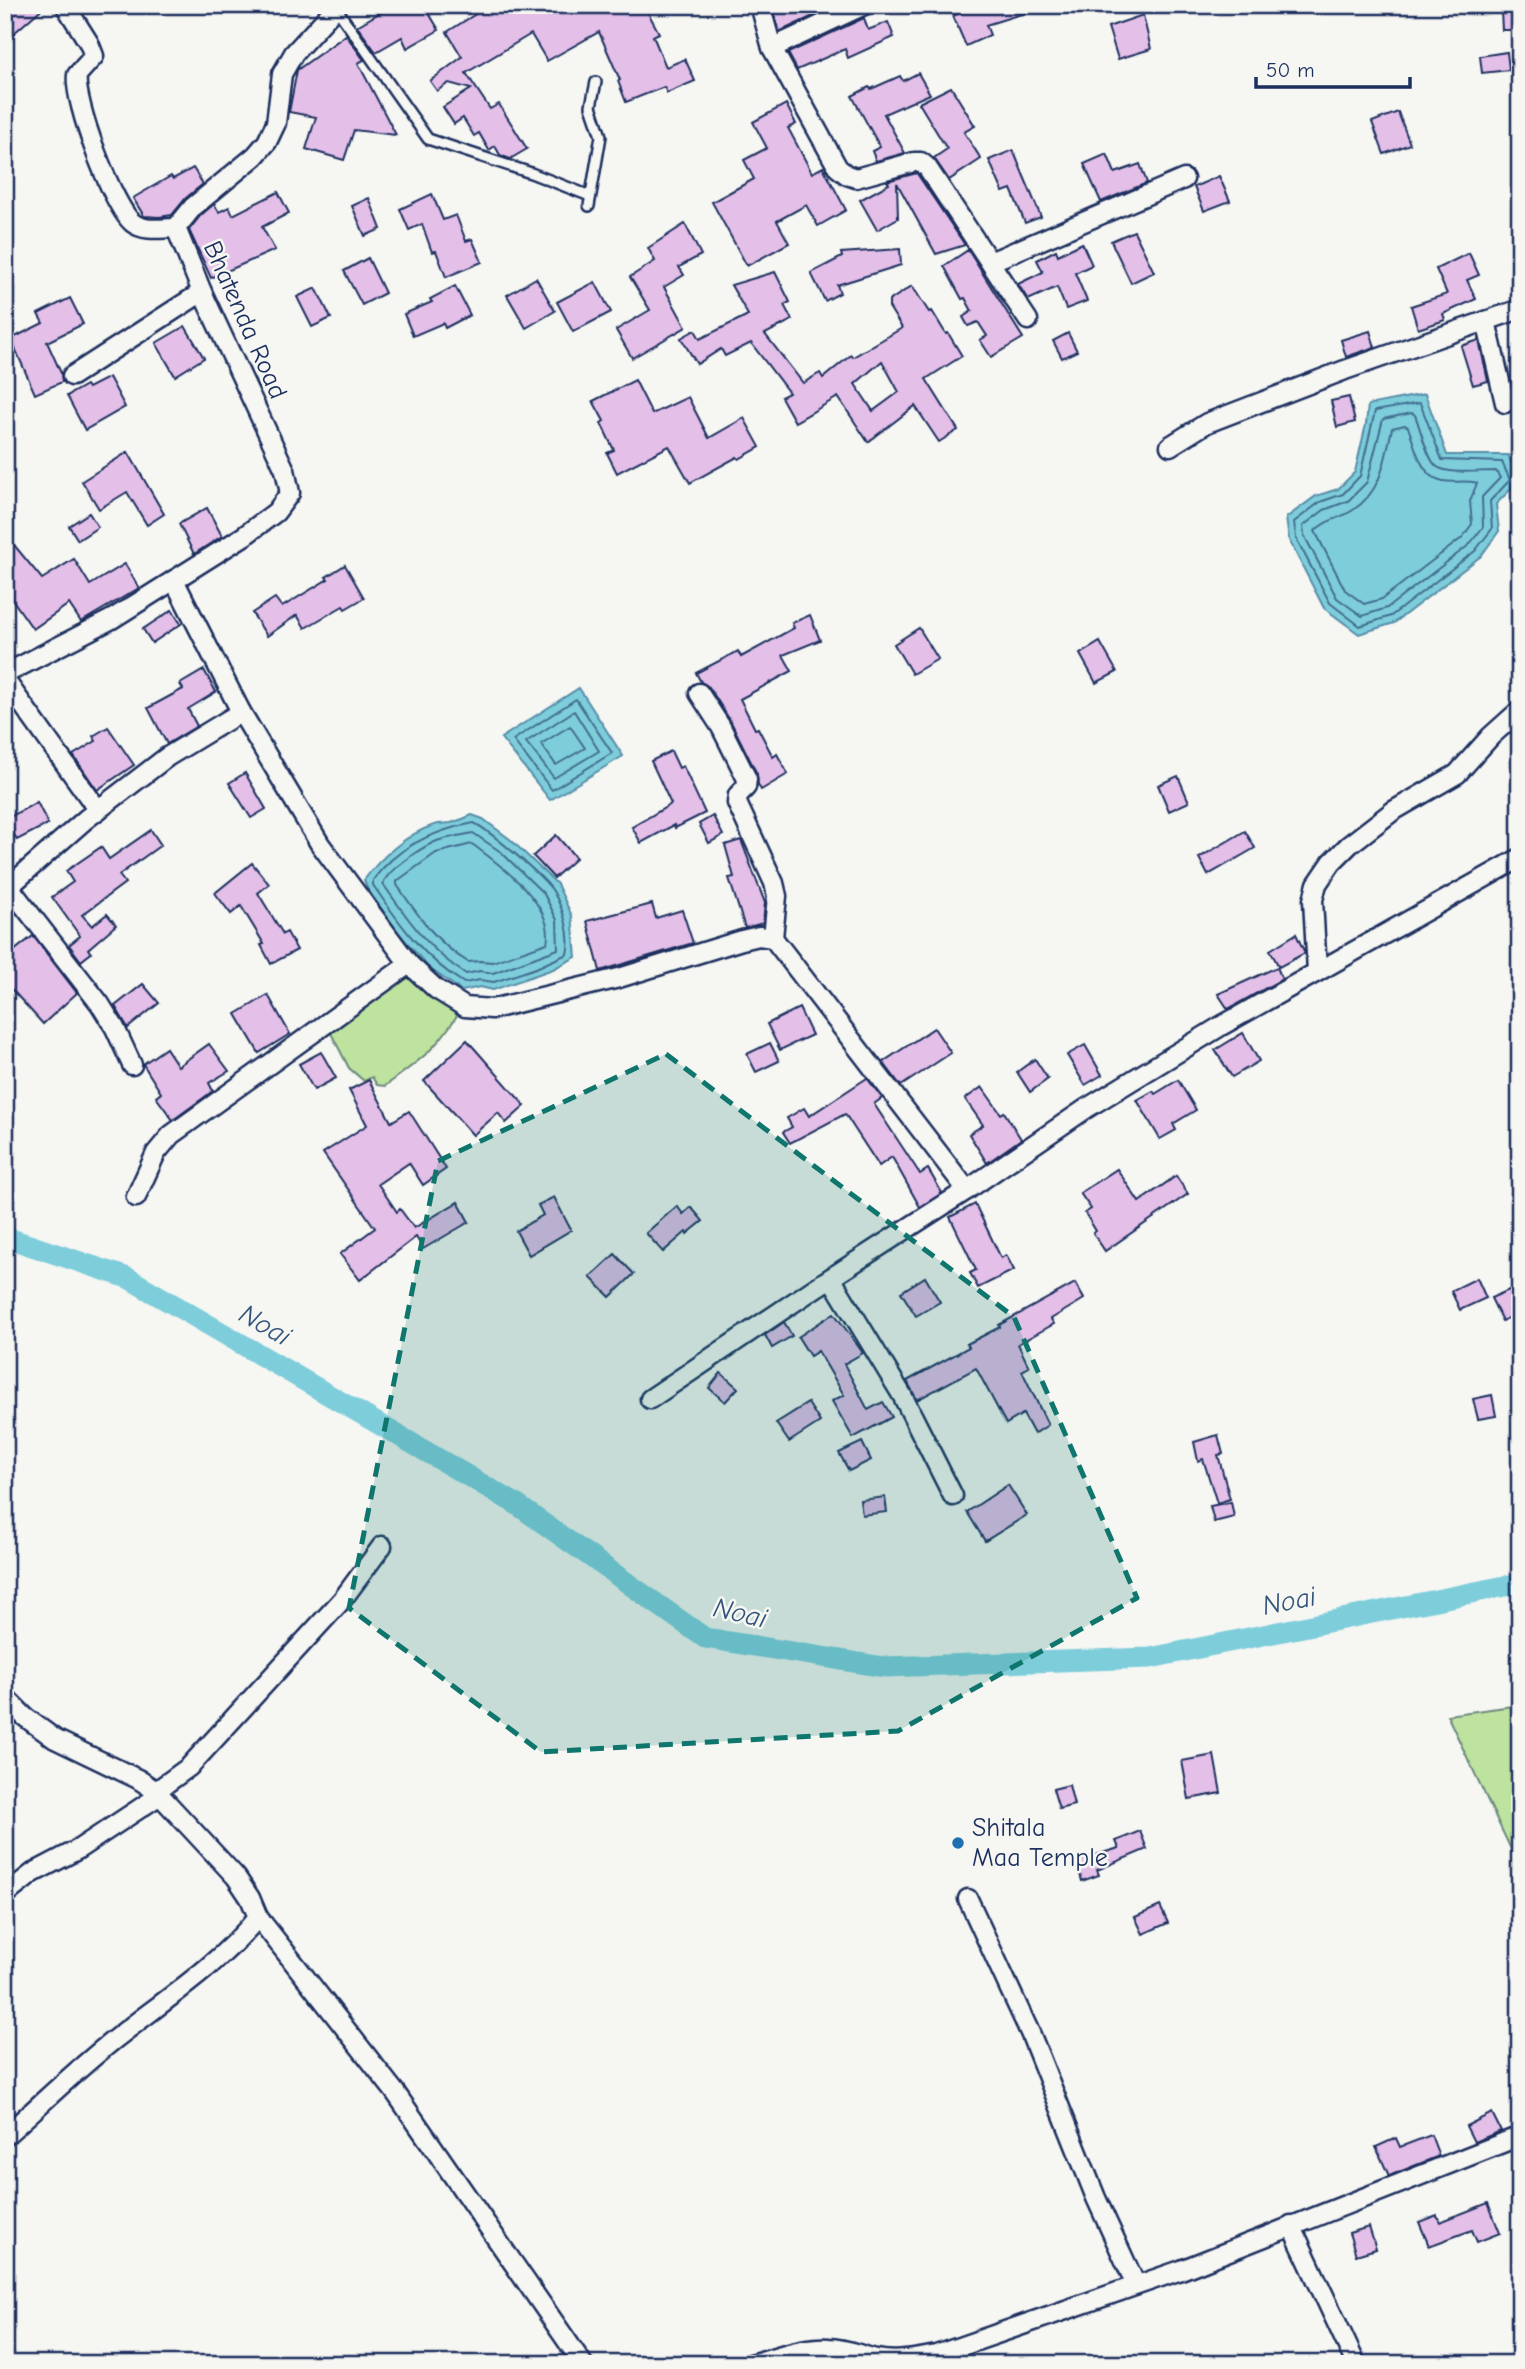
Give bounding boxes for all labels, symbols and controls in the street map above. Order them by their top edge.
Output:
scale bar [1256,46,1410,90]
text: 50 m [1266,58,1315,82]
street label: Bhatenda Road [197,236,293,404]
water label: Noai [234,1298,297,1353]
water label: Noai [1259,1580,1319,1622]
water label: Noai [710,1591,771,1635]
place label: Shitala Maa Temple [972,1813,1108,1873]
marker: Shitala Maa Temple [950,1835,966,1851]

